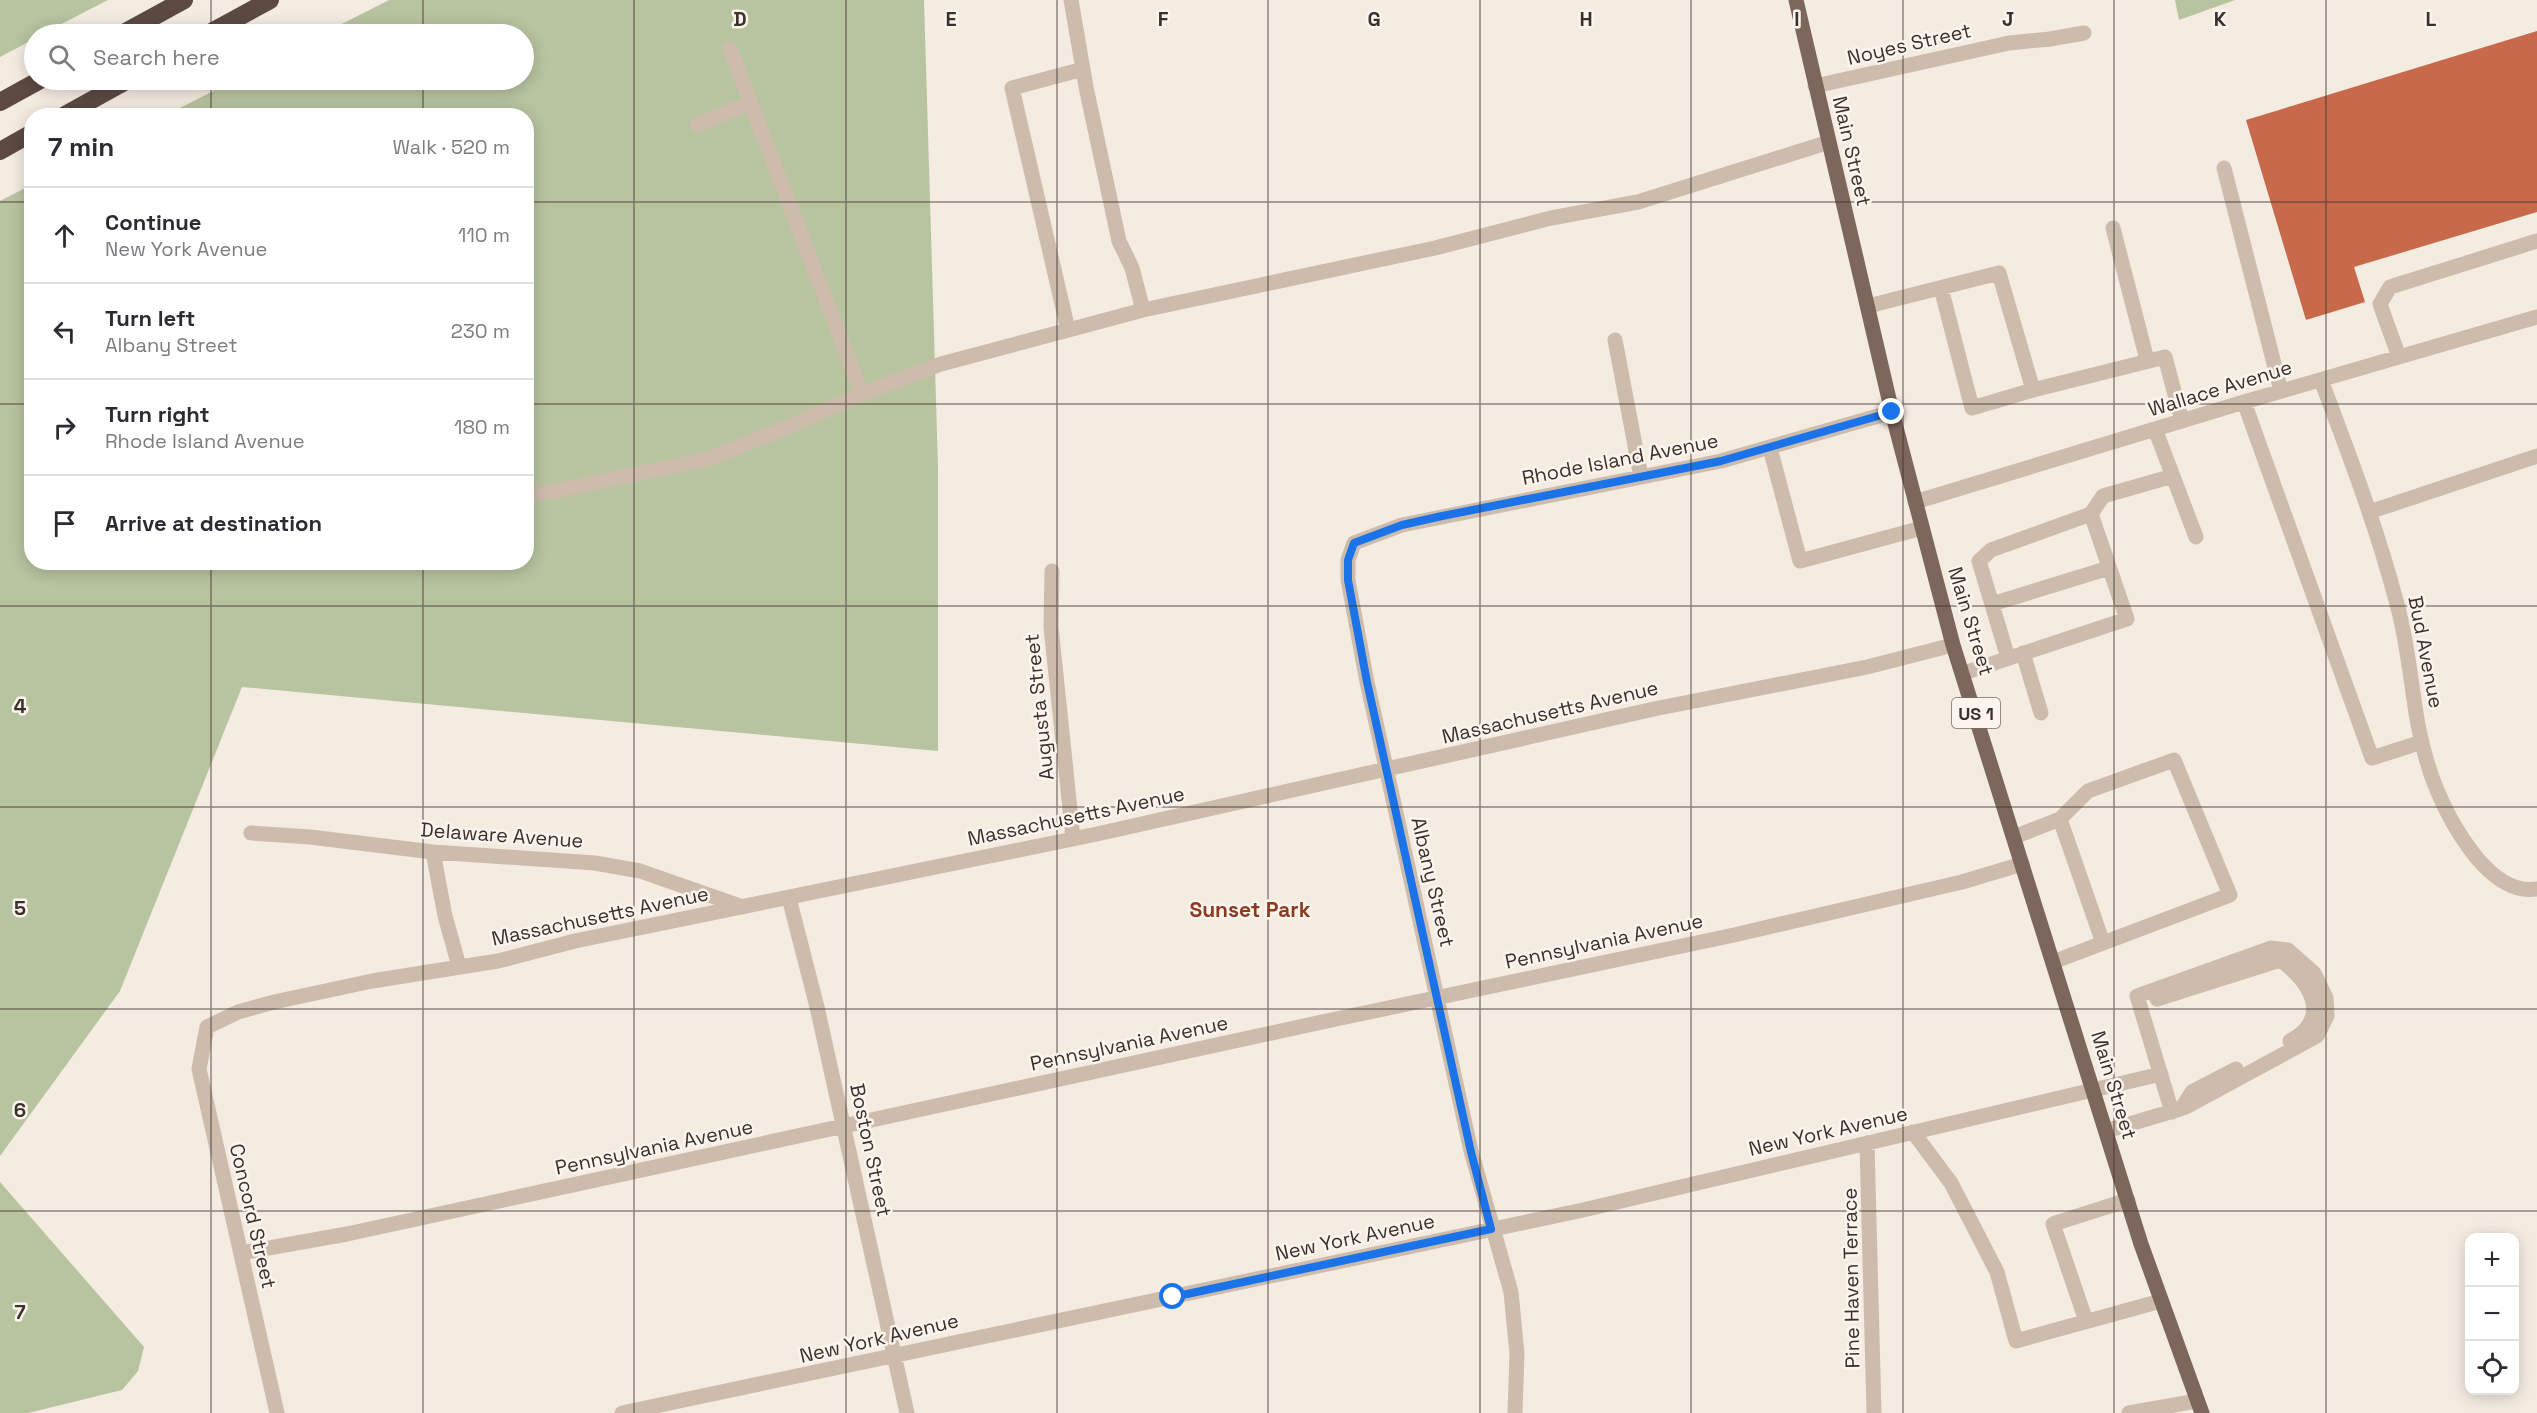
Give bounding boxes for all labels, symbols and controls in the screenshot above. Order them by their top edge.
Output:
text: D [733,6,747,32]
text: E [945,6,957,32]
text: F [1158,6,1169,32]
text: G [1367,6,1381,32]
text: H [1579,6,1593,32]
text: I [1794,6,1800,32]
text: J [2002,6,2014,32]
text: K [2214,6,2227,32]
text: L [2426,6,2437,32]
street label: Noyes Street [1844,17,1974,71]
search box [24,24,534,90]
icon: search [45,41,78,74]
text: Search here [93,43,220,71]
street label: Main Street [1827,93,1877,209]
text: 7 min [48,130,114,164]
text: Walk · 520 m [392,134,510,160]
text: Continue [105,208,201,236]
icon: ahead [48,219,81,252]
text: 110 m [458,222,510,248]
text: New York Avenue [105,236,267,262]
text: Turn left [105,304,195,332]
icon: left [48,315,81,348]
text: 230 m [451,318,510,344]
text: Albany Street [105,332,237,358]
street label: Wallace Avenue [2145,354,2295,422]
route end [1878,398,1904,424]
text: Turn right [105,400,210,428]
icon: right [48,411,81,444]
text: 180 m [454,414,510,440]
street label: Rhode Island Avenue [1520,427,1720,491]
text: Rhode Island Avenue [105,428,305,454]
icon: arrive [48,507,81,540]
text: Arrive at destination [105,509,322,537]
street label: Main Street [1942,564,2000,678]
street label: Bud Avenue [2402,594,2450,710]
street label: Augusta Street [1018,632,1060,782]
street label: Massachusetts Avenue [1439,674,1661,750]
text: 4 [14,693,27,719]
road number: US 1 [1952,698,2000,728]
street label: Massachusetts Avenue [965,780,1187,852]
street label: Albany Street [1405,815,1461,949]
street label: Delaware Avenue [420,816,584,854]
street label: Massachusetts Avenue [489,880,711,952]
text: 5 [14,895,26,921]
district label: Sunset Park [1189,896,1311,923]
street label: Pennsylvania Avenue [1503,907,1705,975]
street label: Pennsylvania Avenue [1028,1009,1230,1077]
street label: Main Street [2085,1028,2143,1142]
street label: Boston Street [844,1081,898,1219]
text: 6 [14,1097,26,1123]
street label: New York Avenue [1746,1100,1910,1162]
street label: Pennsylvania Avenue [553,1113,755,1181]
street label: Concord Street [224,1141,282,1291]
street label: Pine Haven Terrace [1836,1187,1866,1369]
street label: New York Avenue [1273,1207,1437,1267]
map controls [2465,1233,2519,1395]
button: + [2465,1233,2519,1287]
route start [1159,1283,1185,1309]
button: − [2465,1287,2519,1341]
text: 7 [14,1299,26,1325]
street label: New York Avenue [797,1307,961,1369]
button: locate [2465,1341,2519,1395]

